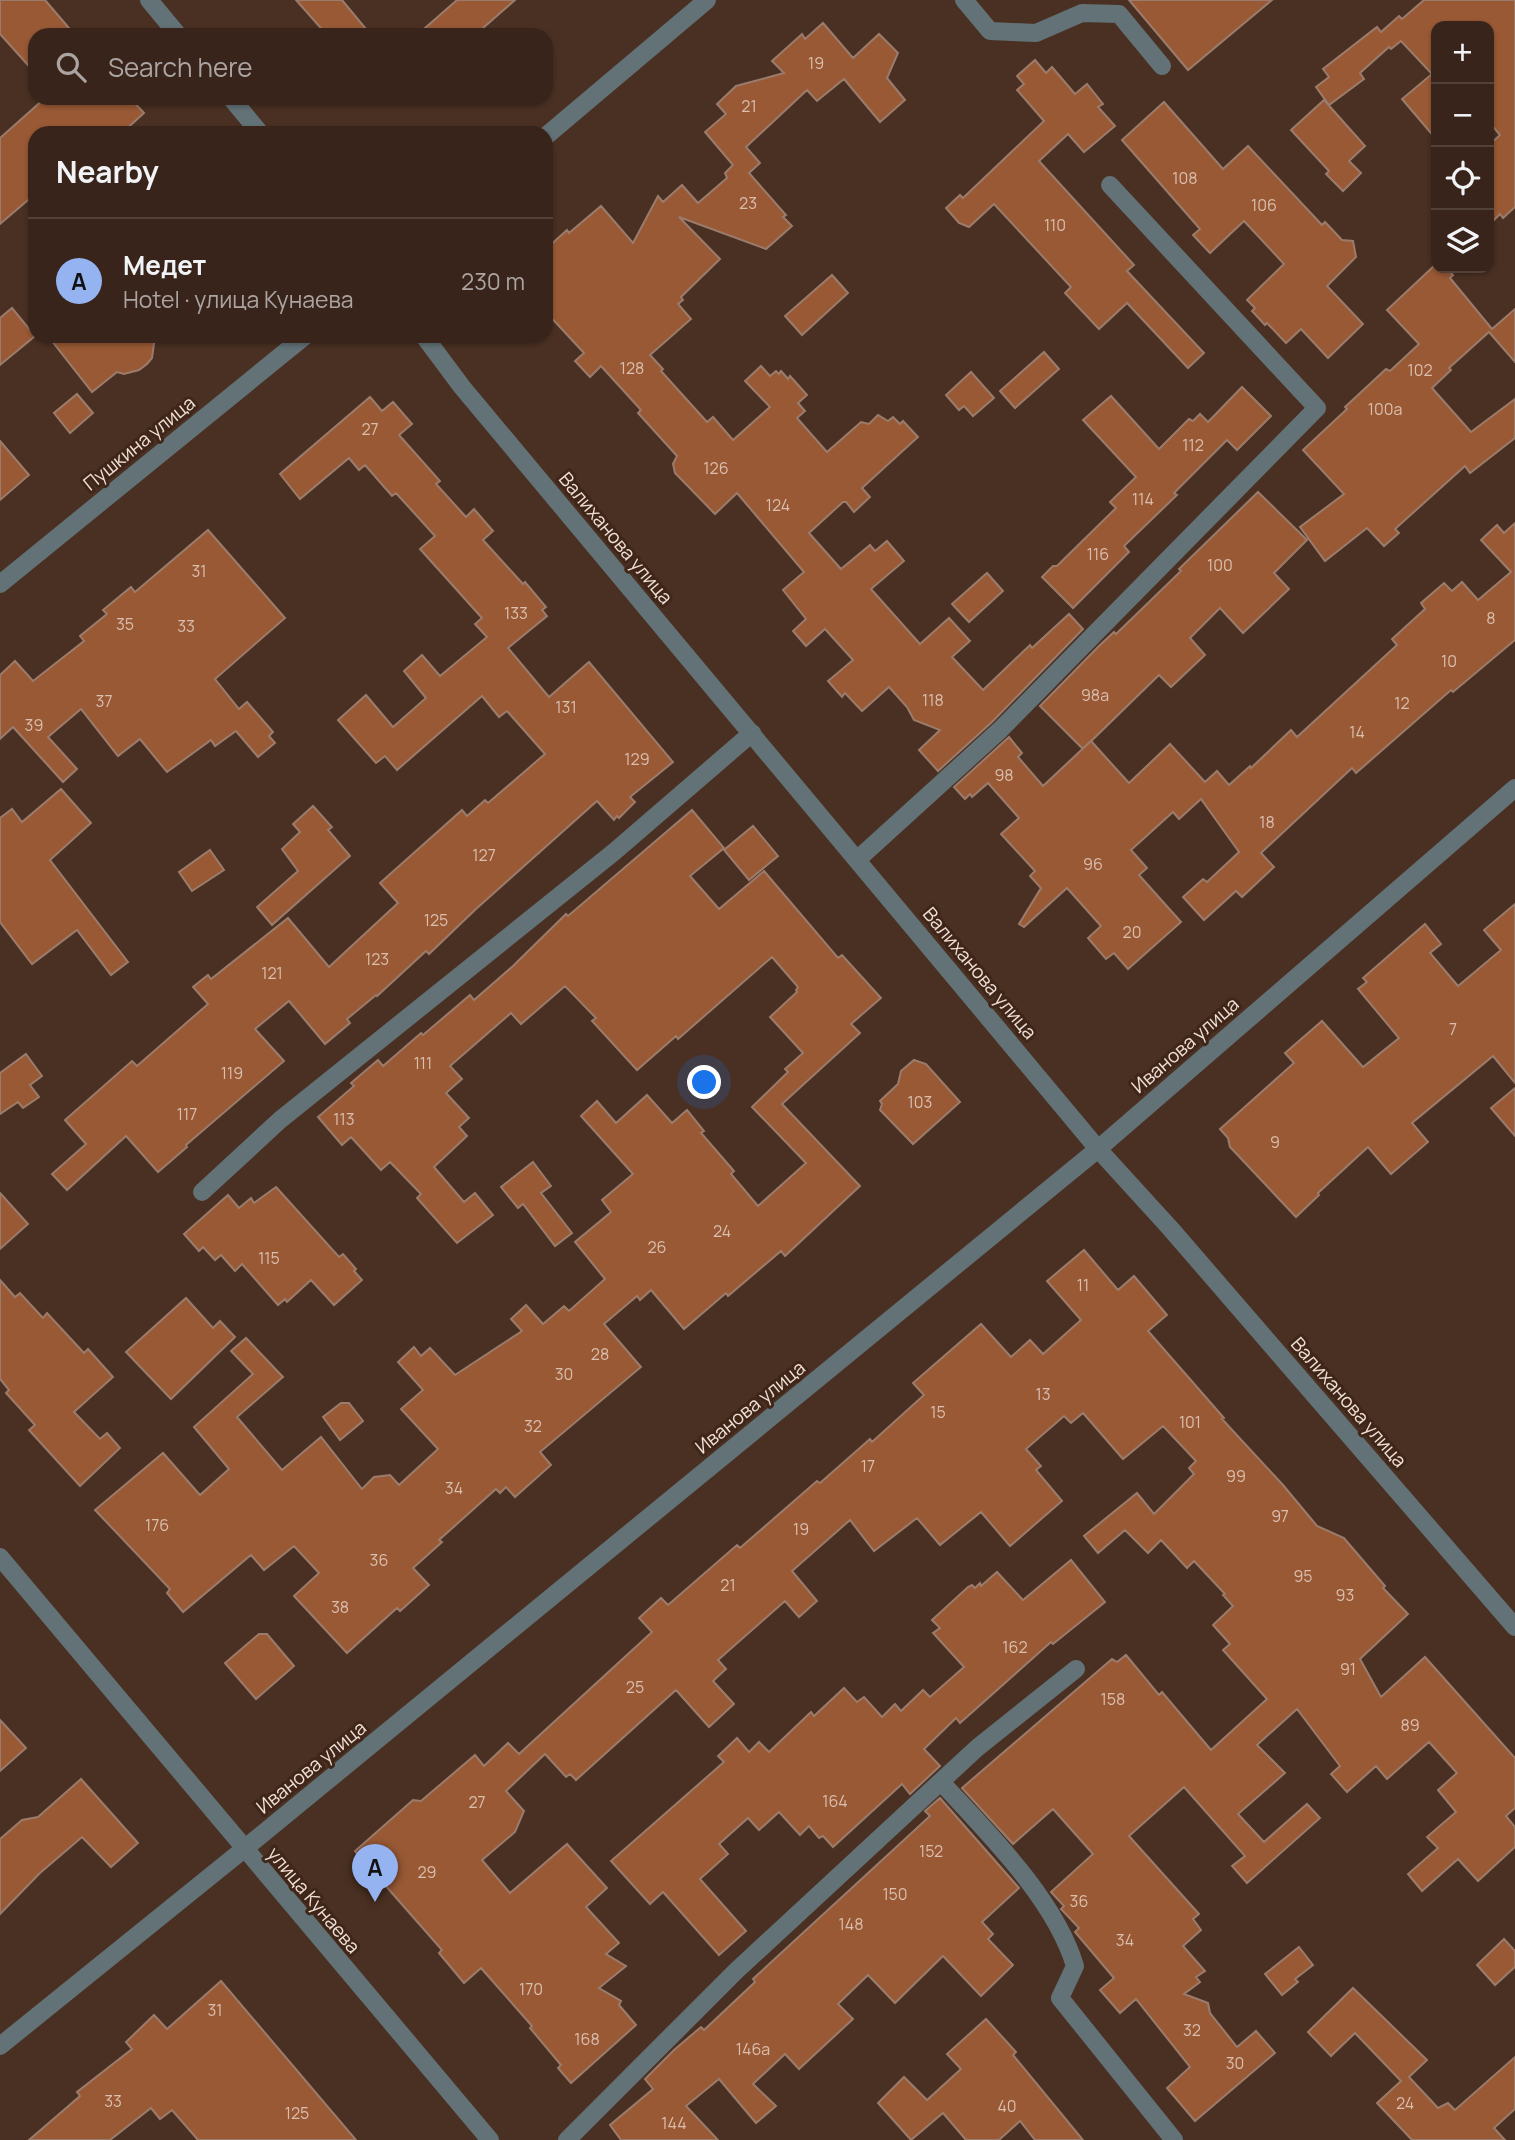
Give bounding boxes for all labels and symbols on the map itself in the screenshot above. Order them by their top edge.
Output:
house number: 19 [808,52,824,74]
house number: 21 [741,95,757,117]
house number: 108 [1172,167,1198,189]
house number: 23 [739,192,757,214]
house number: 106 [1251,194,1277,216]
house number: 110 [1044,214,1066,236]
house number: 128 [620,357,644,379]
house number: 102 [1407,359,1433,381]
street label: Пушкина улица [78,390,200,496]
house number: 100а [1368,398,1402,420]
house number: 27 [361,418,379,440]
house number: 112 [1182,434,1204,456]
house number: 126 [703,457,729,479]
street label: Валиханова улица [553,467,679,609]
house number: 114 [1132,488,1154,510]
house number: 124 [766,494,790,516]
house number: 116 [1087,543,1109,565]
house number: 100 [1207,554,1233,576]
house number: 31 [191,560,207,582]
house number: 133 [504,602,528,624]
house number: 8 [1486,607,1496,629]
house number: 35 [116,613,134,635]
house number: 33 [177,615,195,637]
house number: 10 [1441,650,1457,672]
house number: 98а [1081,684,1109,706]
house number: 118 [922,689,944,711]
house number: 37 [96,690,112,712]
house number: 12 [1394,692,1410,714]
house number: 131 [555,696,577,718]
house number: 39 [25,714,43,736]
house number: 14 [1349,721,1365,743]
house number: 129 [624,748,650,770]
house number: 98 [994,764,1014,786]
house number: 18 [1259,811,1275,833]
house number: 127 [472,844,496,866]
house number: 96 [1083,853,1103,875]
street label: Валиханова улица [917,902,1043,1044]
house number: 125 [424,909,448,931]
house number: 20 [1123,921,1141,943]
house number: 123 [365,948,389,970]
house number: 121 [261,962,283,984]
street label: Иванова улица [1126,991,1244,1099]
house number: 7 [1449,1018,1457,1040]
house number: 111 [414,1052,432,1074]
house number: 119 [221,1062,243,1084]
your location [687,1065,721,1099]
house number: 103 [908,1091,932,1113]
house number: 117 [177,1103,197,1125]
house number: 113 [333,1108,355,1130]
house number: 9 [1270,1131,1280,1153]
house number: 24 [713,1220,731,1242]
house number: 26 [647,1236,667,1258]
house number: 115 [258,1247,280,1269]
house number: 11 [1077,1274,1089,1296]
street label: Валиханова улица [1285,1331,1413,1473]
house number: 28 [591,1343,609,1365]
street label: Иванова улица [690,1355,810,1459]
house number: 30 [555,1363,573,1385]
house number: 13 [1035,1383,1051,1405]
house number: 15 [930,1401,946,1423]
house number: 101 [1179,1411,1201,1433]
house number: 32 [524,1415,542,1437]
house number: 17 [861,1455,875,1477]
house number: 99 [1226,1465,1246,1487]
house number: 34 [445,1477,463,1499]
house number: 97 [1271,1505,1289,1527]
house number: 176 [145,1514,169,1536]
house number: 19 [793,1518,809,1540]
house number: 36 [370,1549,388,1571]
house number: 95 [1293,1565,1313,1587]
house number: 21 [720,1574,736,1596]
house number: 93 [1336,1584,1354,1606]
house number: 38 [331,1596,349,1618]
house number: 162 [1002,1636,1028,1658]
house number: 91 [1340,1658,1356,1680]
house number: 25 [626,1676,644,1698]
house number: 158 [1101,1688,1125,1710]
house number: 89 [1400,1714,1420,1736]
street label: Иванова улица [251,1715,371,1819]
house number: 164 [822,1790,848,1812]
house number: 27 [468,1791,486,1813]
house number: 152 [919,1840,943,1862]
street label: улица Кунаева [262,1841,366,1959]
pin: A [352,1844,398,1902]
house number: 29 [417,1861,437,1883]
house number: 150 [882,1883,908,1905]
house number: 36 [1070,1890,1088,1912]
house number: 148 [839,1913,863,1935]
house number: 34 [1116,1929,1134,1951]
house number: 170 [519,1978,543,2000]
house number: 31 [207,1999,223,2021]
house number: 32 [1183,2019,1201,2041]
house number: 168 [574,2028,600,2050]
house number: 146а [736,2038,770,2060]
house number: 30 [1226,2052,1244,2074]
house number: 33 [104,2090,122,2112]
house number: 24 [1396,2092,1414,2114]
house number: 40 [997,2095,1017,2117]
house number: 125 [285,2102,309,2124]
house number: 144 [661,2112,687,2134]

